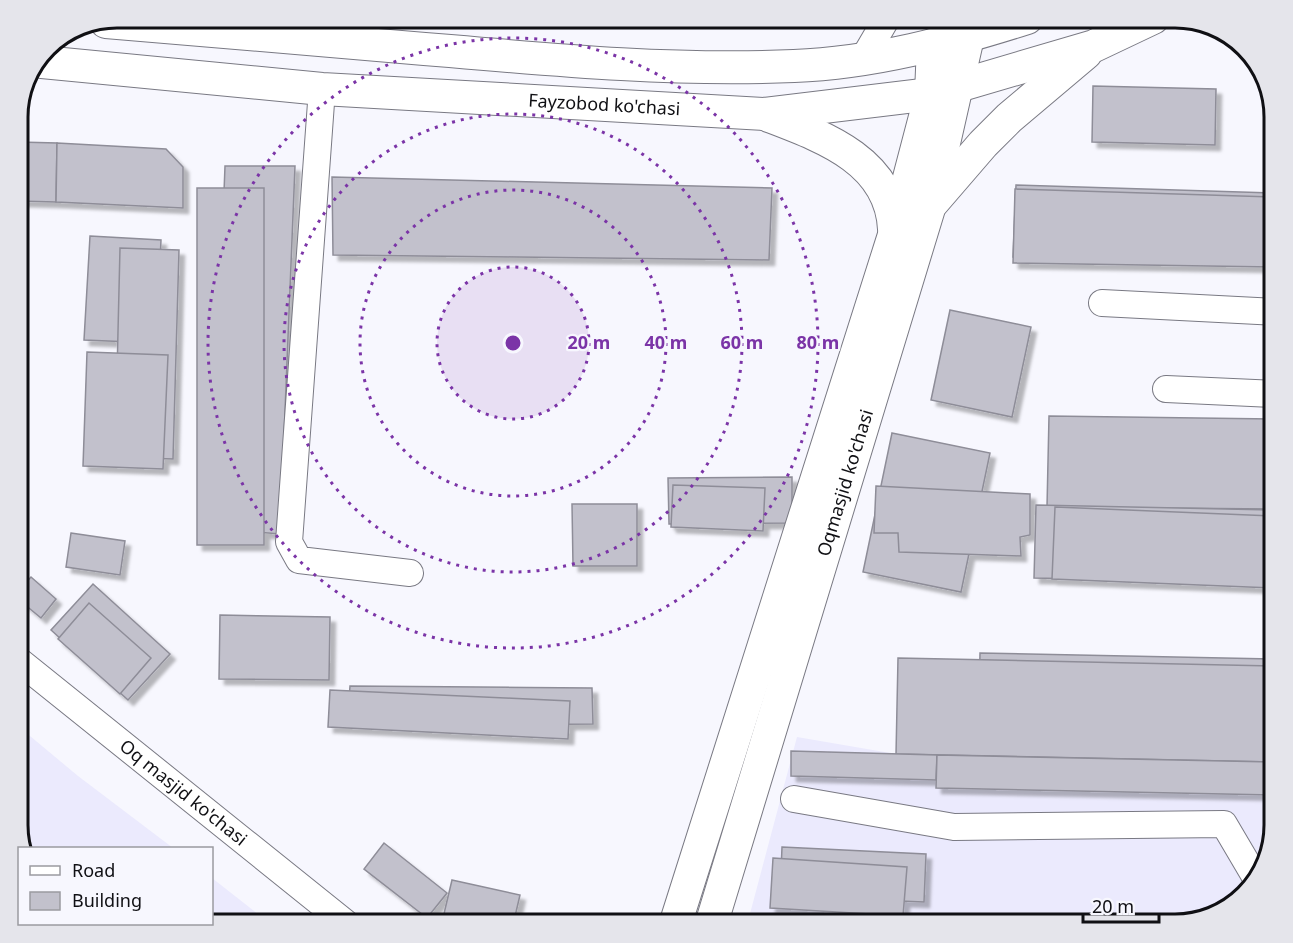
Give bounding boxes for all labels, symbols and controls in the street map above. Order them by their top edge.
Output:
street label: Fayzobod ko'chasi [528,88,681,120]
text: 20 m [568,330,610,354]
text: 40 m [645,330,687,354]
text: 60 m [721,330,763,354]
text: 80 m [797,330,839,354]
centre of rings [503,333,523,353]
street label: Oqmasjid ko'chasi [811,406,878,559]
street label: Oq masjid ko'chasi [115,733,253,850]
legend [18,847,213,925]
text: Road [72,858,115,882]
scale bar [1083,886,1160,924]
text: Building [72,888,142,912]
text: 20 m [1092,894,1134,918]

